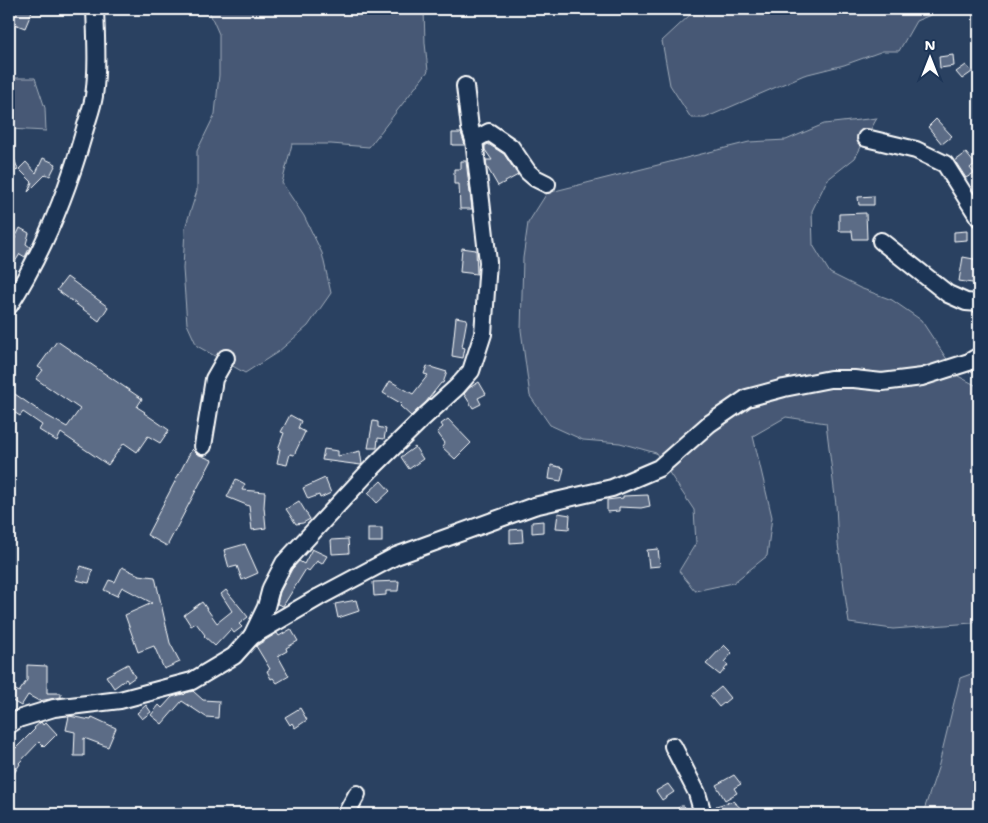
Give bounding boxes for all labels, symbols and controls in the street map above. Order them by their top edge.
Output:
north arrow [906,32,956,82]
text: N [924,36,936,54]

